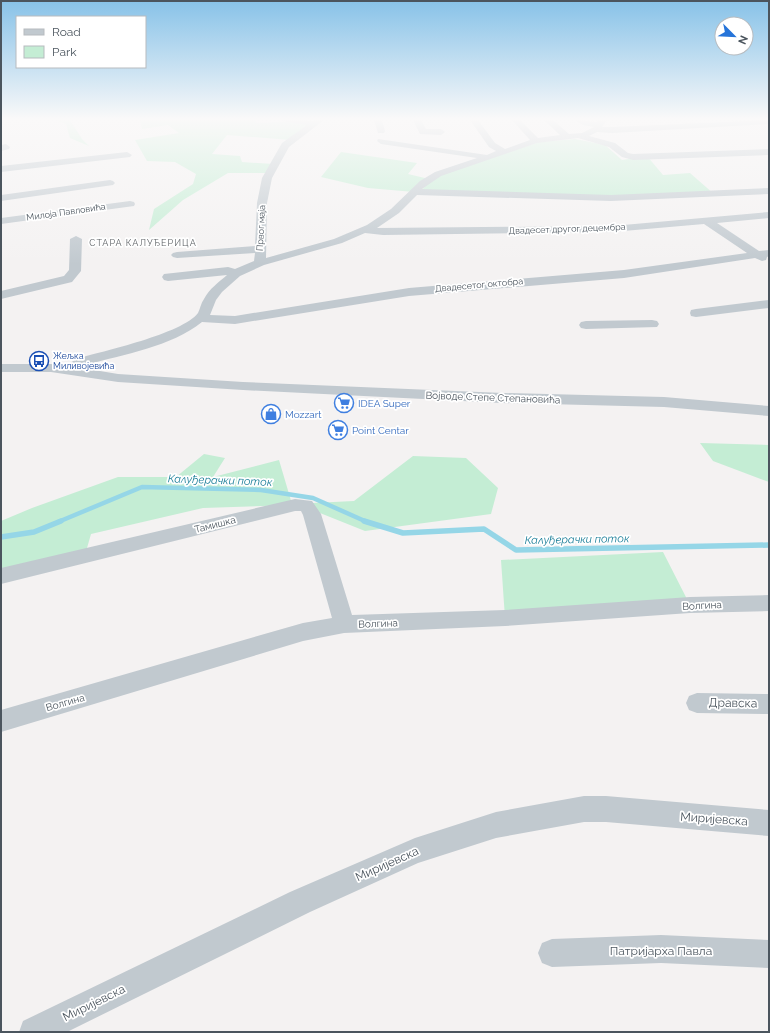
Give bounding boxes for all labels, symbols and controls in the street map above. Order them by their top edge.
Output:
legend [16,16,146,68]
north arrow [714,16,754,56]
text: Road [52,25,81,39]
text: N [735,33,750,46]
text: Park [52,45,77,59]
street label: Милоја Павловића [26,201,106,223]
street label: Првог маја [255,205,267,251]
street label: Двадесет другог децембра [508,222,626,236]
district label: СТАРА КАЛУЂЕРИЦА [89,238,197,248]
street label: Двадесетог октобра [435,276,524,294]
bus stop icon: Жељка Миливојевића [28,350,50,372]
place label: Жељка Миливојевића [53,351,115,371]
street label: Војводе Степе Степановића [425,390,561,405]
supermarket icon: IDEA Super [333,392,355,414]
place label: IDEA Super [358,398,411,409]
shop icon: Mozzart [260,403,282,425]
place label: Mozzart [285,409,322,420]
supermarket icon: Point Centar [327,419,349,441]
place label: Point Centar [352,425,409,436]
water label: Калуђерачки поток [168,472,273,489]
street label: Тамишка [193,514,237,535]
water label: Калуђерачки поток [525,532,630,547]
street label: Волгина [682,599,722,612]
street label: Волгина [358,617,398,630]
street label: Волгина [45,692,86,713]
street label: Дравска [709,696,757,710]
street label: Миријевска [680,810,748,828]
street label: Миријевска [353,844,421,884]
street label: Патријарха Павла [610,944,712,958]
street label: Миријевска [61,982,127,1024]

